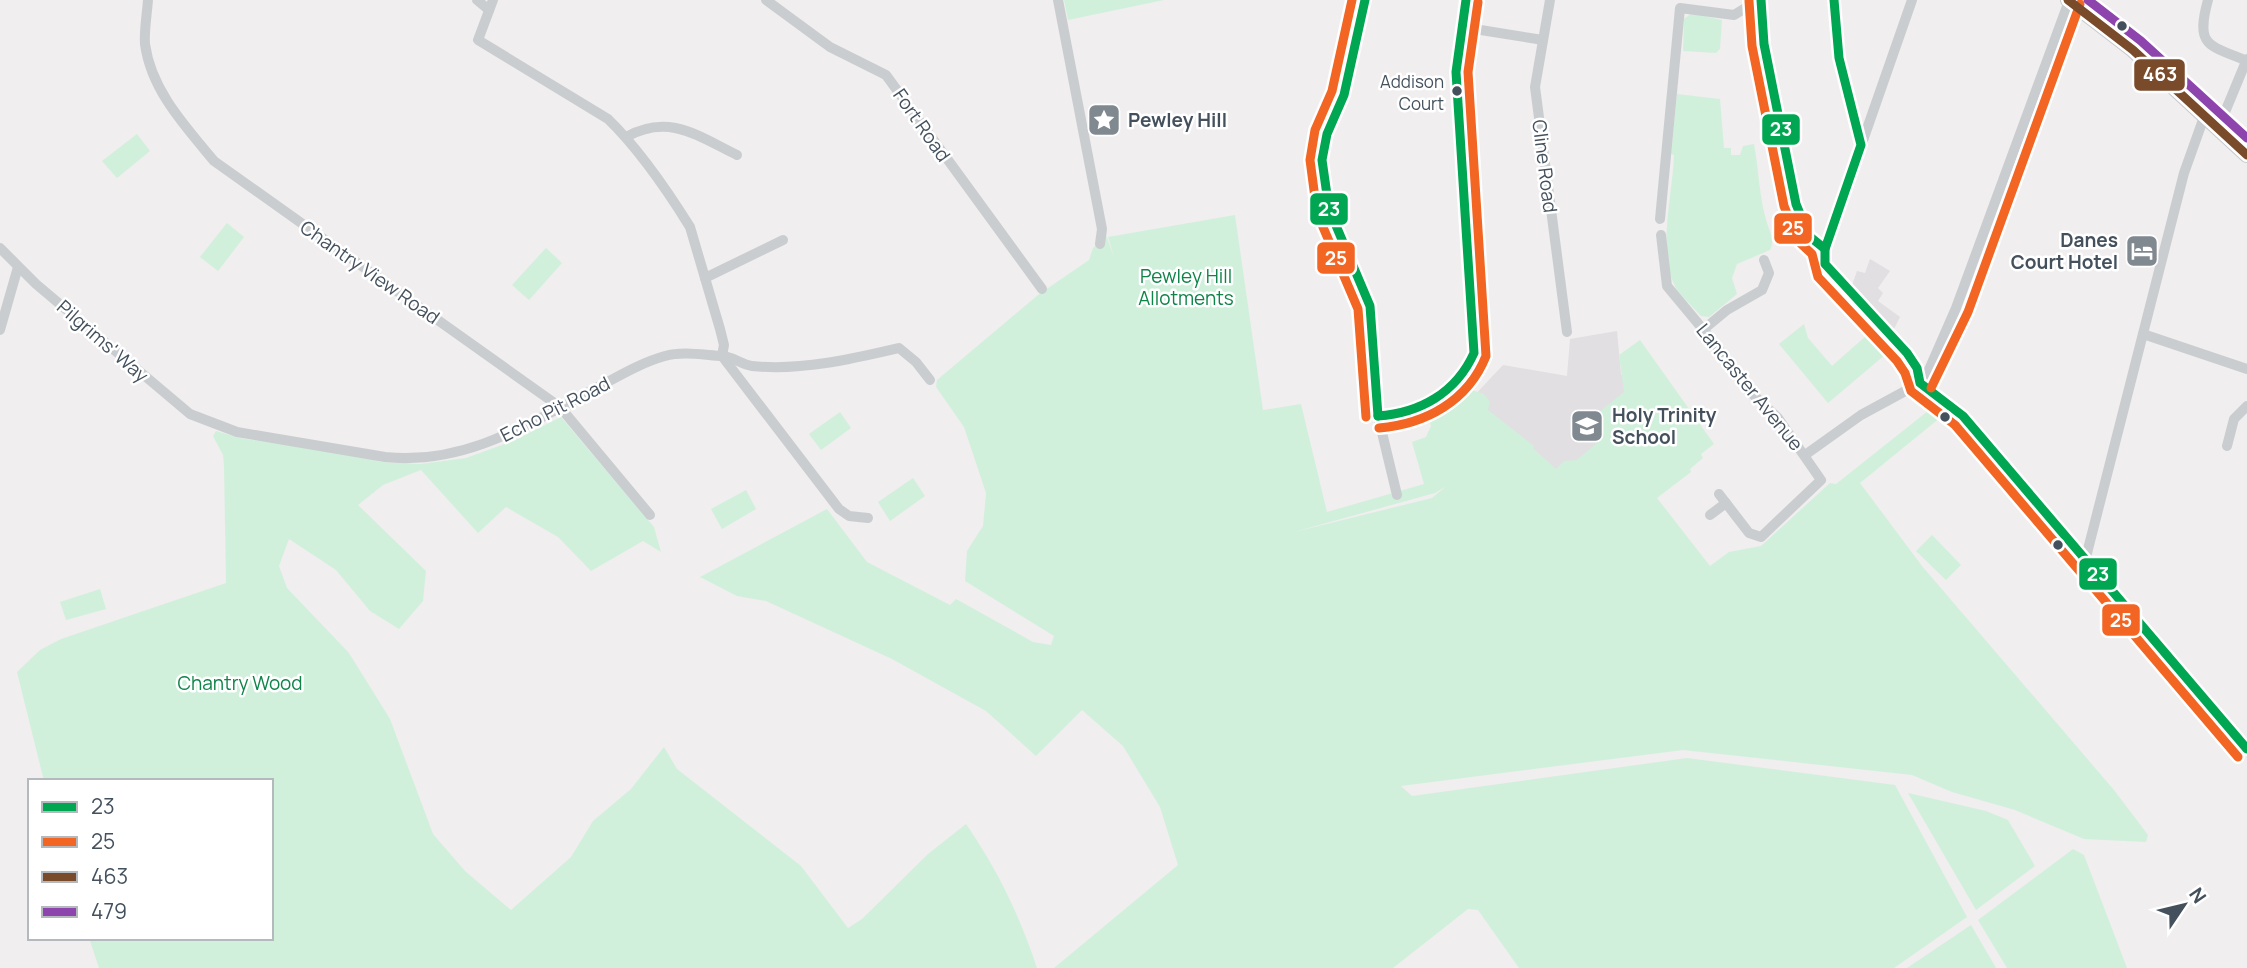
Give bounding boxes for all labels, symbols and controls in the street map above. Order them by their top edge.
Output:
unlabelled marker [2115,19,2129,33]
line badge: 463 [2133,58,2186,92]
text: 463 [2143,61,2177,87]
place label: Addison Court [1380,70,1444,115]
street label: Fort Road [887,83,957,167]
marker: Addison Court [1450,84,1464,98]
place icon: Pewley Hill [1085,101,1123,139]
place label: Pewley Hill [1128,107,1227,133]
line badge: 23 [1761,113,1801,146]
text: 23 [1770,116,1792,142]
street label: Cline Road [1526,118,1564,214]
line badge: 23 [1309,192,1349,226]
text: 23 [1318,196,1340,222]
line badge: 25 [1773,212,1813,245]
street label: Chantry View Road [295,214,445,330]
text: 25 [1782,215,1804,241]
place label: Danes Court Hotel [2011,227,2118,275]
hotel icon: Danes Court Hotel [2123,232,2161,270]
line badge: 25 [1316,241,1356,275]
text: 25 [1325,245,1347,271]
park label: Pewley Hill Allotments [1138,263,1234,311]
street label: Pilgrims' Way [52,294,154,388]
street label: Lancaster Avenue [1691,318,1809,456]
street label: Echo Pit Road [496,370,614,448]
place label: Holy Trinity School [1612,402,1717,450]
school or university icon: Holy Trinity School [1568,407,1606,445]
unlabelled marker [1938,410,1952,424]
unlabelled marker [2051,538,2065,552]
line badge: 23 [2078,557,2118,591]
text: 23 [2087,561,2109,587]
line badge: 25 [2101,603,2141,637]
text: 25 [2110,607,2132,633]
park label: Chantry Wood [177,670,303,696]
legend [28,779,273,940]
text: 23 [91,792,115,820]
text: 25 [91,827,115,855]
text: 463 [91,862,128,890]
north arrow [2149,870,2219,940]
text: N [2183,882,2212,908]
text: 479 [91,897,127,925]

